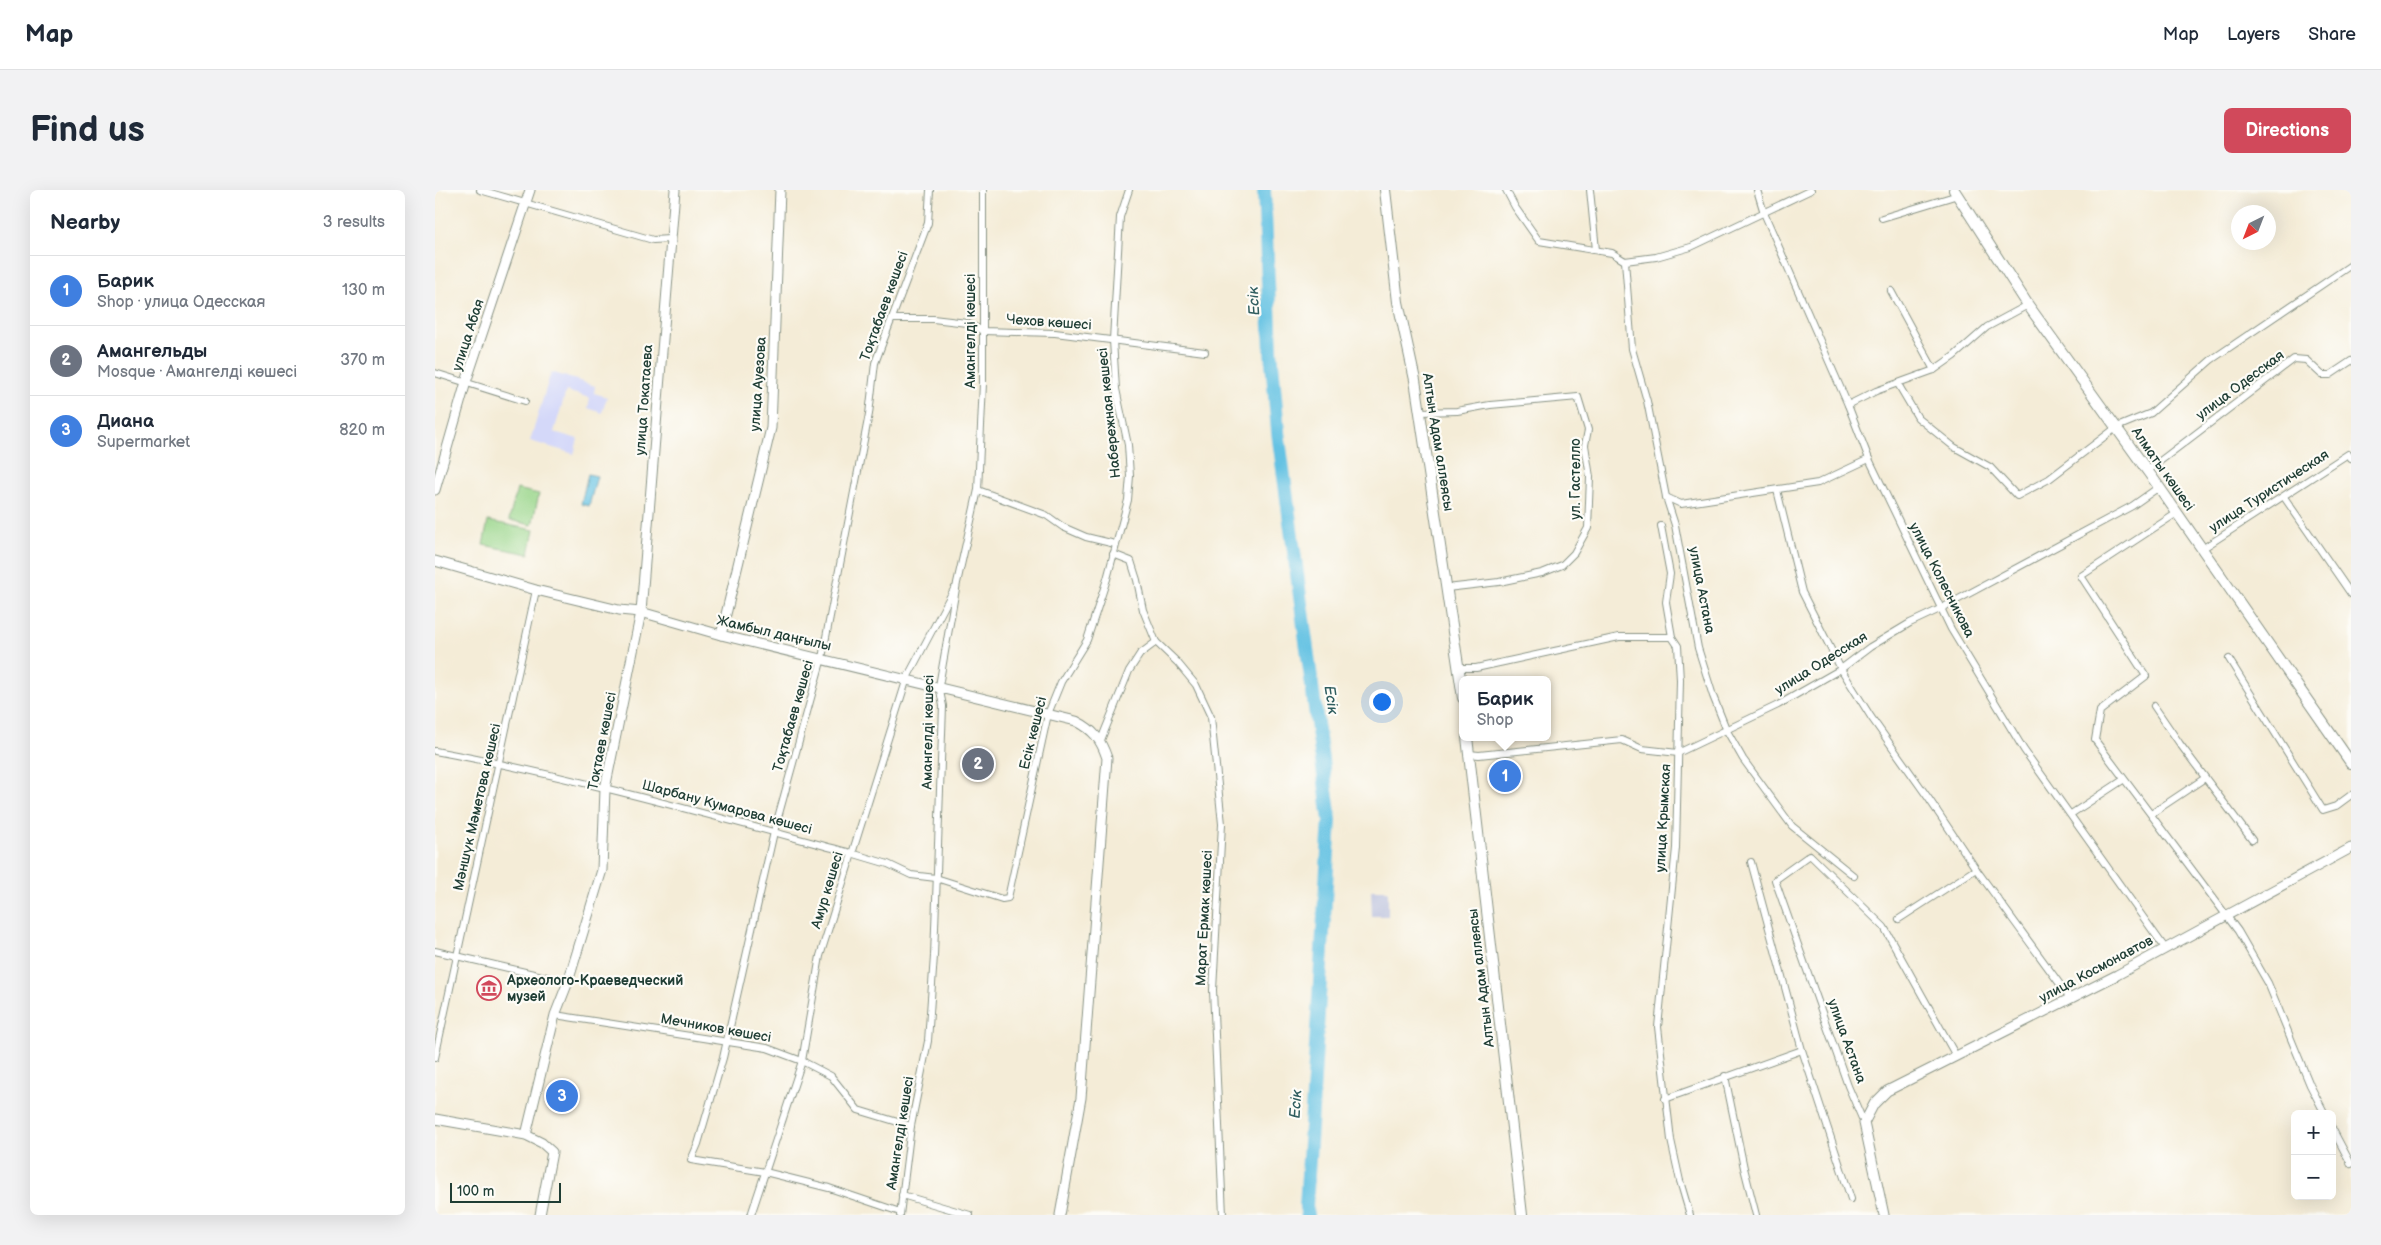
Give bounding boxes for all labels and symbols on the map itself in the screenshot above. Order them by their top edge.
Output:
north arrow [2231,205,2276,250]
street label: Тоқтабаев көшесі [856,249,912,363]
street label: Амангелді көшесі [962,274,979,389]
water label: Есік [1244,285,1264,316]
street label: улица Абая [448,297,488,373]
street label: Чехов көшесі [1006,311,1092,333]
street label: улица Ауезова [746,335,770,432]
street label: улица Токатаева [632,343,656,456]
street label: улица Одесская [2193,346,2288,424]
street label: Набережная көшесі [1094,347,1124,479]
street label: Алтын Адам аллеясы [1419,371,1457,512]
street label: Алматы көшесі [2127,423,2198,514]
street label: ул. Гастелло [1567,438,1584,520]
street label: улица Туристическая [2206,446,2332,536]
street label: улица Колесникова [1906,519,1979,641]
street label: улица Астана [1685,545,1719,636]
street label: Жамбыл даңғылы [715,612,833,654]
street label: улица Одесская [1772,628,1871,698]
street label: Тоқтабаев көшесі [769,658,817,774]
street label: Амангелді көшесі [918,674,938,791]
water label: Есік [1320,684,1343,717]
your location [1369,689,1395,715]
street label: Тоқтаев көшесі [584,690,620,792]
street label: Есік көшесі [1016,695,1050,771]
street label: Мәншүк Мәметова көшесі [449,722,505,892]
pin: 2 [962,745,994,783]
pin: 1 [1489,757,1521,795]
street label: улица Крымская [1652,763,1674,873]
street label: Шарбану Кумарова көшесі [640,776,814,838]
street label: Амур көшесі [807,849,847,932]
street label: Марат Ермак көшесі [1192,850,1216,986]
street label: Алтын Адам аллеясы [1464,908,1498,1049]
street label: улица Космонавтов [2036,931,2156,1006]
place label: Археолого-Краеведческий музей [506,972,683,1005]
museum icon: Археолого-Краеведческий музей [476,975,502,1001]
street label: улица Астана [1824,996,1870,1086]
street label: Мечников көшесі [659,1010,773,1046]
street label: Амангелді көшесі [882,1075,917,1192]
pin: 3 [546,1077,578,1115]
water label: Есік [1286,1088,1307,1119]
scale bar [450,1180,561,1203]

